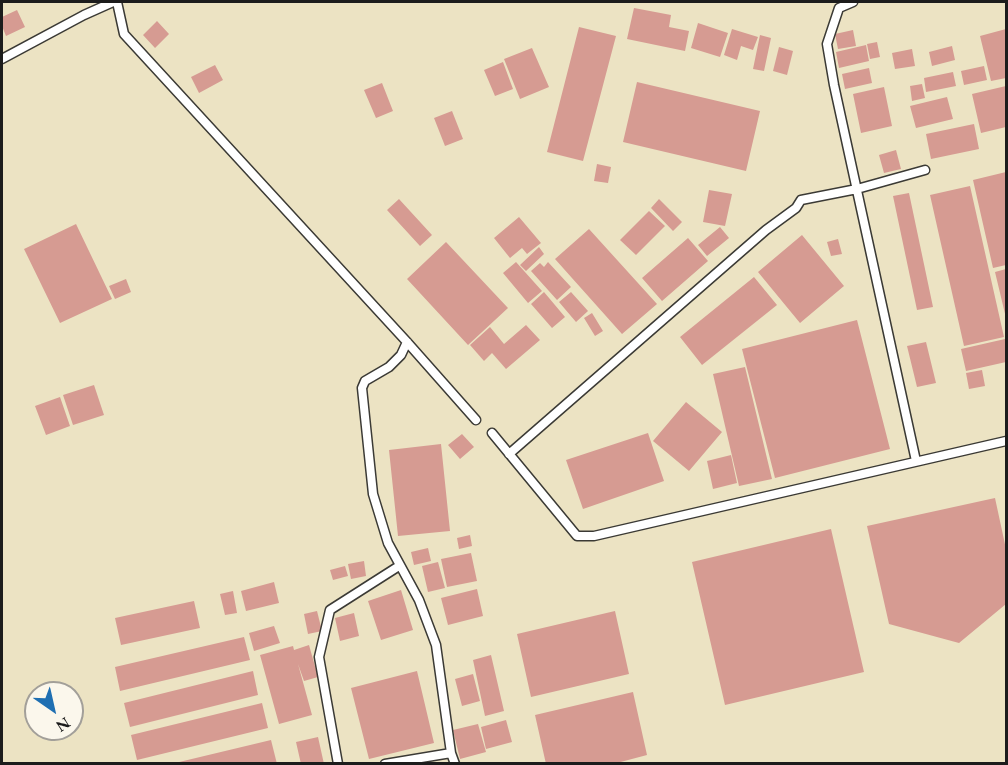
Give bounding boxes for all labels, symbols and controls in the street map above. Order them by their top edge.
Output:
north arrow [24,681,84,741]
text: N [52,712,74,737]

